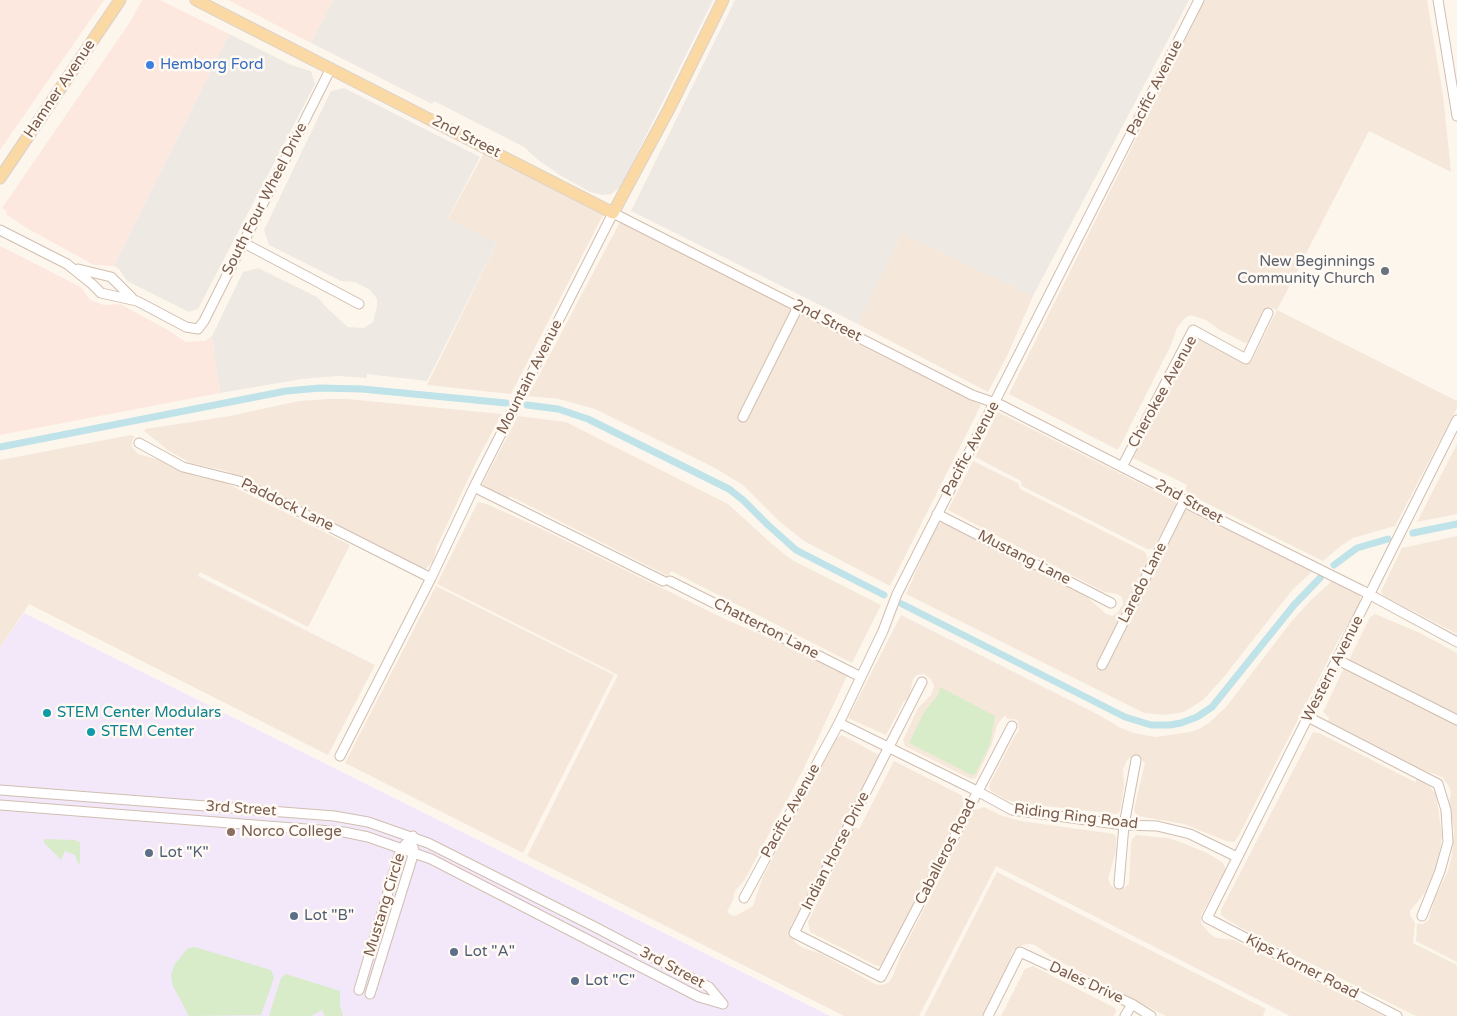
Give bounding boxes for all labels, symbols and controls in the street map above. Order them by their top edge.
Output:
street label: Hamner Avenue [21,37,99,141]
street label: Pacific Avenue [1123,37,1187,139]
place label: Hemborg Ford [160,56,263,74]
marker: Hemborg Ford [144,59,156,71]
street label: 2nd Street [429,112,503,162]
street label: South Four Wheel Drive [219,120,311,278]
place label: New Beginnings Community Church [1237,253,1375,288]
marker: New Beginnings Community Church [1379,265,1391,277]
street label: 2nd Street [790,296,864,346]
street label: Mountain Avenue [493,317,567,437]
street label: Cherokee Avenue [1125,333,1201,451]
street label: Pacific Avenue [938,398,1004,500]
street label: Paddock Lane [238,475,336,535]
street label: 2nd Street [1152,476,1226,528]
street label: Mustang Lane [975,527,1073,589]
street label: Laredo Lane [1115,540,1171,626]
street label: Chatterton Lane [710,595,822,663]
street label: Western Avenue [1298,613,1368,725]
place label: STEM Center Modulars [57,704,221,722]
marker: STEM Center Modulars [41,707,53,719]
place label: STEM Center [101,723,194,741]
marker: STEM Center [85,726,97,738]
street label: Pacific Avenue [758,761,824,861]
street label: Indian Horse Drive [798,789,874,913]
street label: Caballeros Road [912,796,980,908]
street label: 3rd Street [205,798,277,820]
street label: Riding Ring Road [1013,800,1139,834]
place label: Norco College [241,823,342,841]
marker: Norco College [225,826,237,838]
place label: Lot "K" [159,844,209,862]
marker: Lot "K" [143,847,155,859]
street label: Mustang Circle [361,851,409,959]
place label: Lot "B" [304,907,354,925]
marker: Lot "B" [288,910,300,922]
street label: Kips Korner Road [1243,931,1361,1003]
place label: Lot "A" [464,943,515,961]
street label: 3rd Street [636,943,708,993]
marker: Lot "A" [448,946,460,958]
street label: Dales Drive [1046,958,1126,1008]
place label: Lot "C" [585,972,635,990]
marker: Lot "C" [569,975,581,987]

